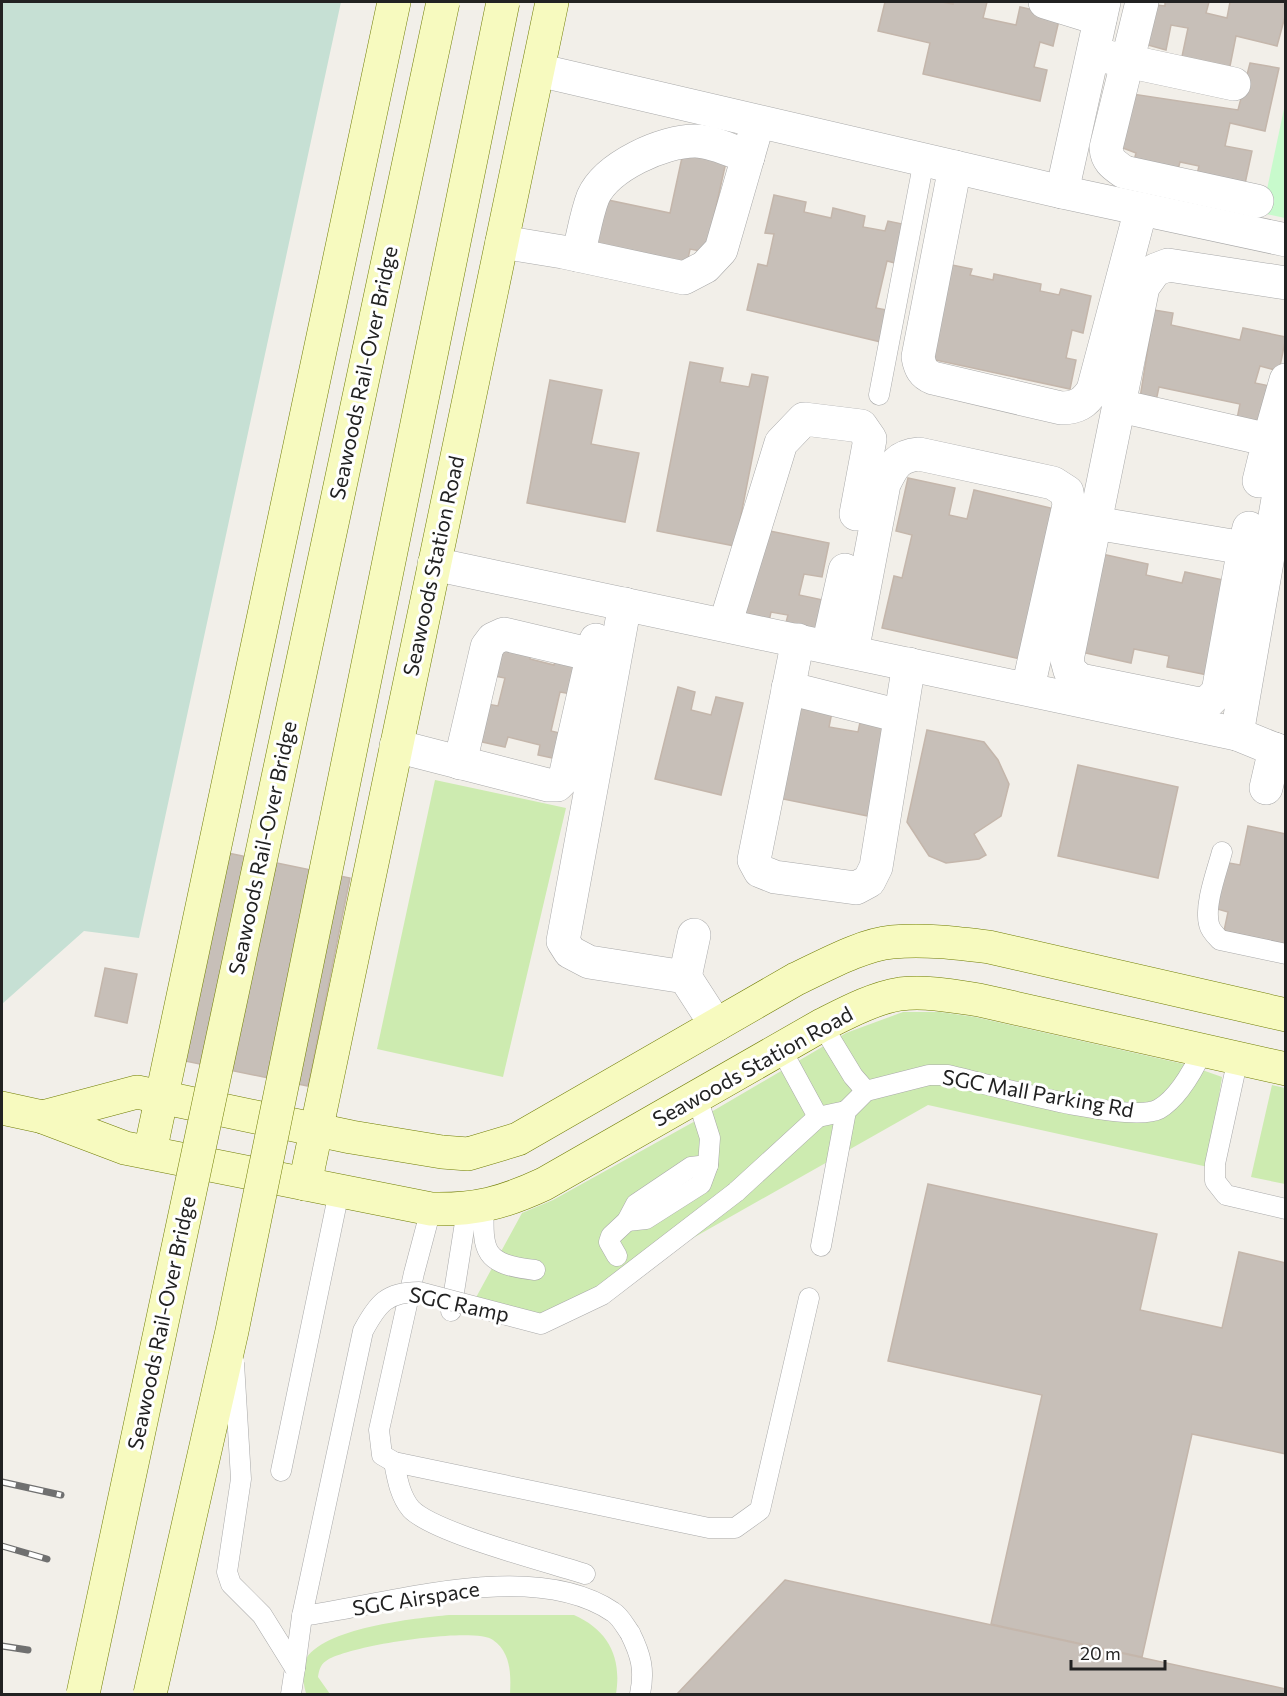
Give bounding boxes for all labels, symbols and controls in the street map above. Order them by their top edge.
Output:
street label: Seawoods Rail-Over Bridge [323,244,402,502]
street label: Seawoods Station Road [397,453,468,678]
street label: Seawoods Rail-Over Bridge [222,719,301,977]
street label: Seawoods Station Road [648,1000,857,1131]
street label: SGC Mall Parking Rd [941,1063,1136,1122]
street label: Seawoods Rail-Over Bridge [121,1194,200,1452]
street label: SGC Ramp [407,1281,512,1326]
street label: SGC Airspace [350,1575,481,1620]
scale bar [1071,1633,1166,1671]
text: 20 m [1080,1642,1121,1664]

